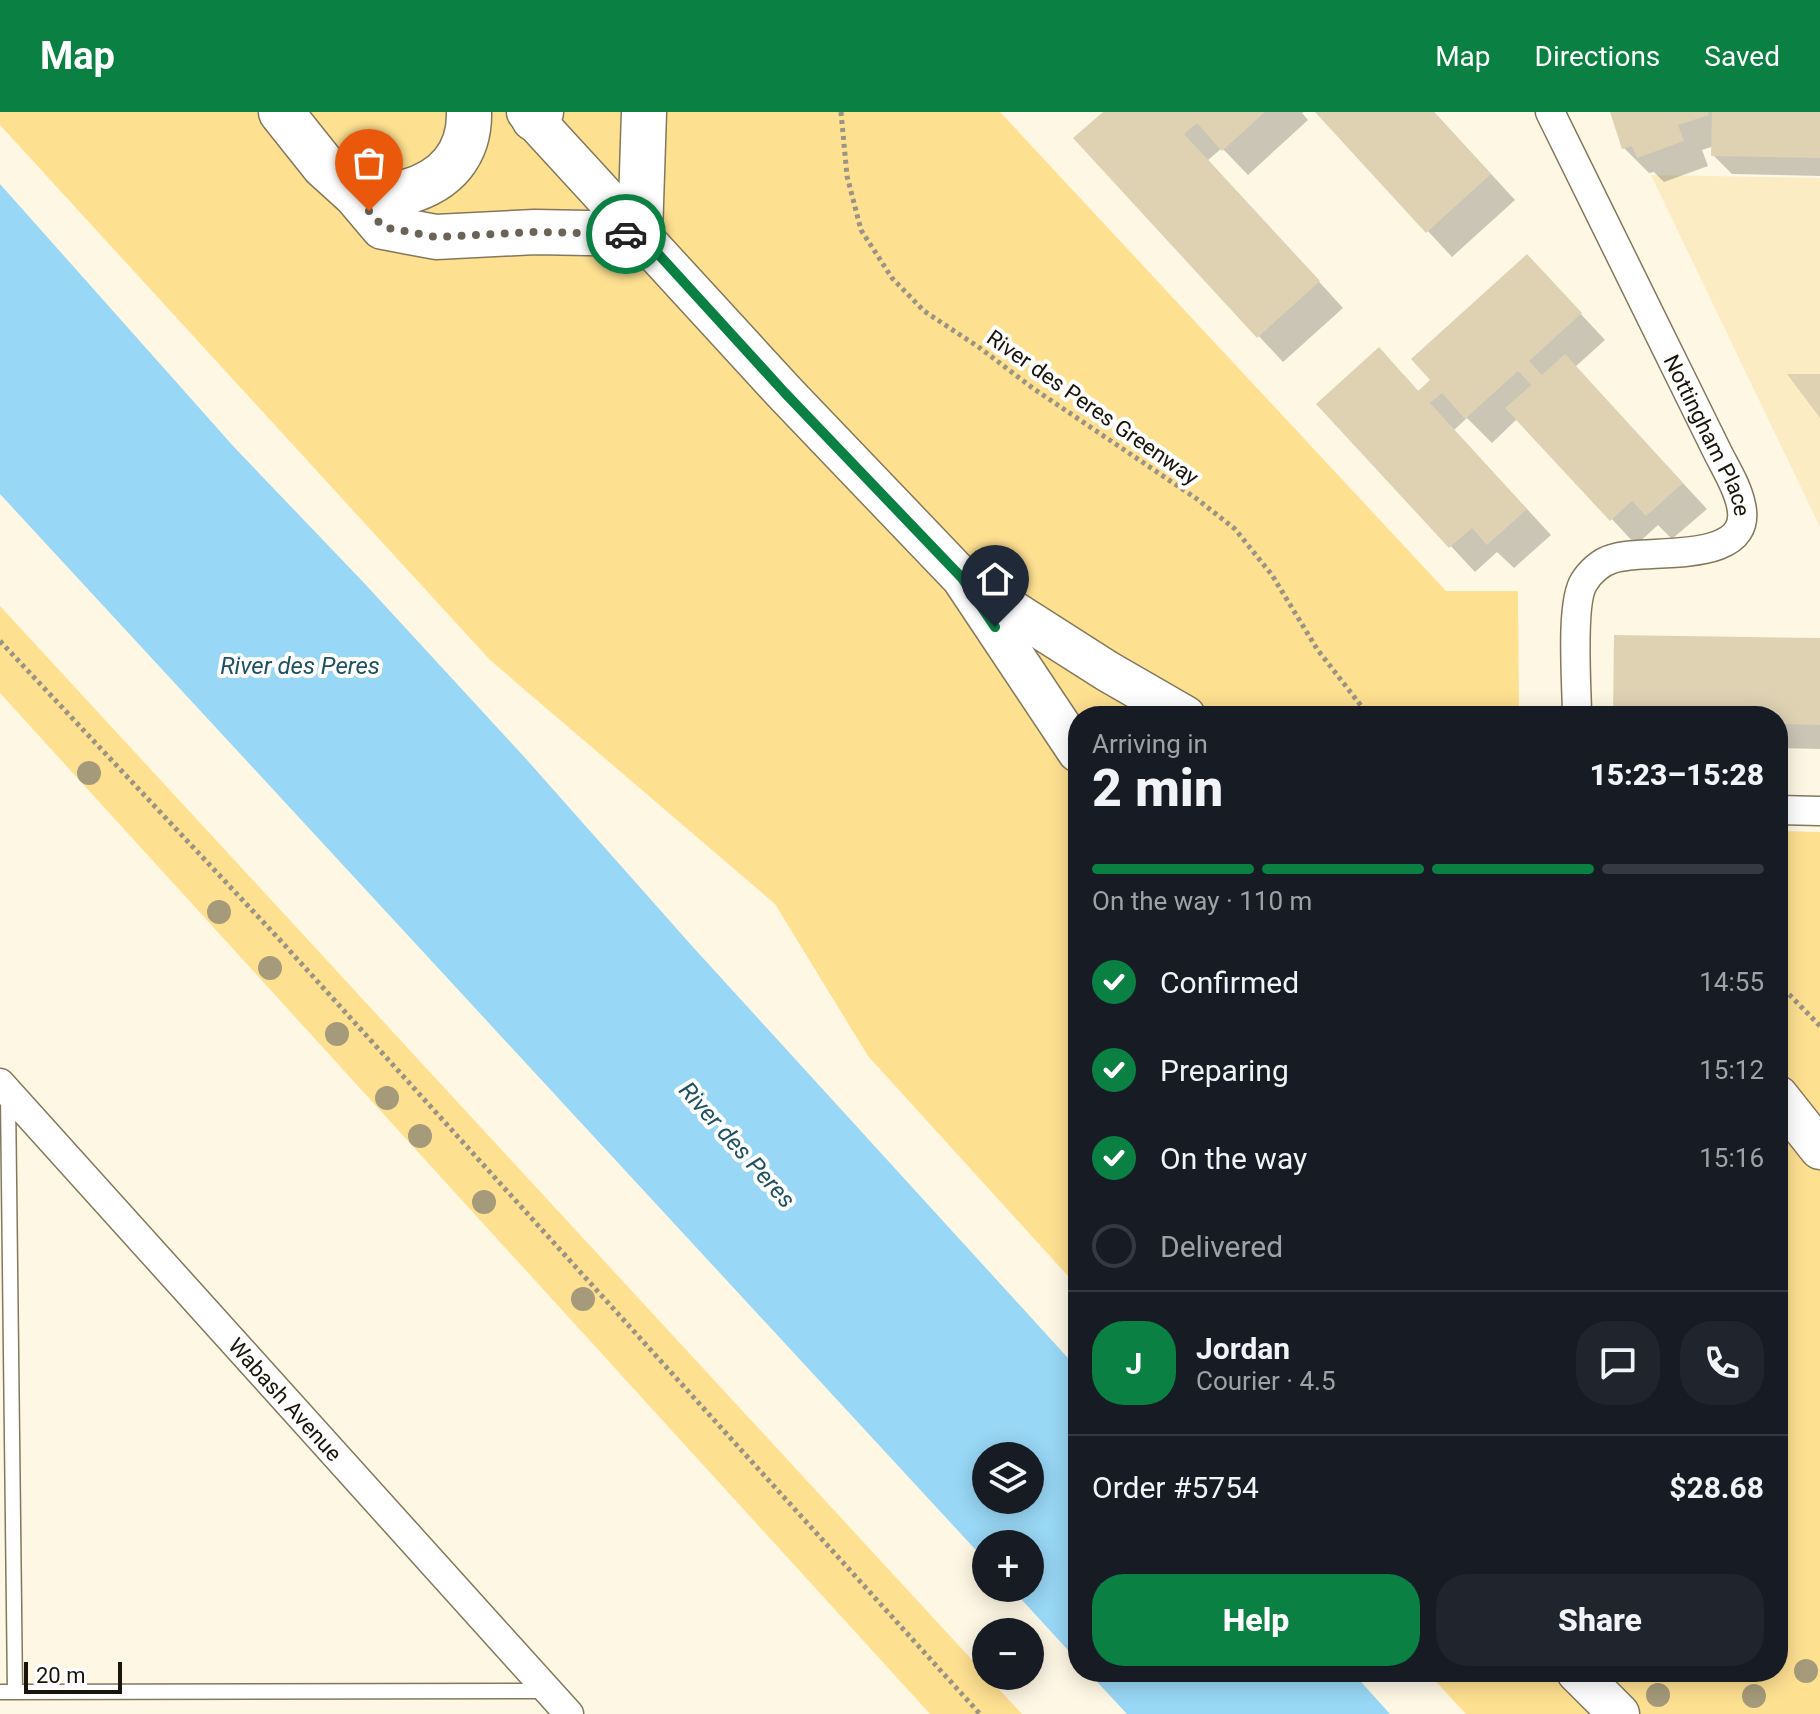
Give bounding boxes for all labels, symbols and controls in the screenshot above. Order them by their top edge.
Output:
text: Map [40,34,115,78]
text: Map [1435,40,1491,73]
text: Directions [1535,40,1660,73]
text: Saved [1704,40,1780,73]
pin [335,129,403,211]
icon: bag [347,141,391,185]
courier [586,194,666,274]
icon: car [604,212,648,256]
street label: River des Peres Greenway [982,325,1204,490]
street label: Nottingham Place [1659,351,1755,517]
pin [961,545,1029,627]
icon: home [973,557,1017,601]
water label: River des Peres [220,652,380,680]
text: Arriving in [1092,729,1208,759]
text: 15:23–15:28 [1589,757,1764,792]
text: 2 min [1092,758,1223,819]
text: On the way · 110 m [1092,886,1312,916]
icon: check [1092,960,1136,1004]
text: Confirmed [1160,965,1299,1000]
text: 14:55 [1699,967,1764,997]
icon: check [1092,1048,1136,1092]
text: Preparing [1160,1053,1289,1088]
text: 15:12 [1699,1055,1764,1085]
water label: River des Peres [673,1076,801,1214]
icon: check [1092,1136,1136,1180]
text: On the way [1160,1141,1307,1176]
text: 15:16 [1699,1143,1764,1173]
text: Delivered [1160,1229,1283,1264]
button: chat [1576,1321,1660,1405]
button: phone [1680,1321,1764,1405]
text: Jordan [1196,1331,1290,1366]
street label: Wabash Avenue [223,1333,347,1466]
text: J [1126,1346,1142,1381]
text: Courier · 4.5 [1196,1366,1336,1396]
map controls [972,1442,1044,1690]
button: layers [972,1442,1044,1514]
text: Order #5754 [1092,1470,1259,1505]
text: $28.68 [1669,1470,1764,1505]
button: + [972,1530,1044,1602]
button: Help [1092,1574,1420,1666]
button: Share [1436,1574,1764,1666]
button: − [972,1618,1044,1690]
scale bar [24,1658,122,1694]
text: 20 m [36,1663,85,1688]

